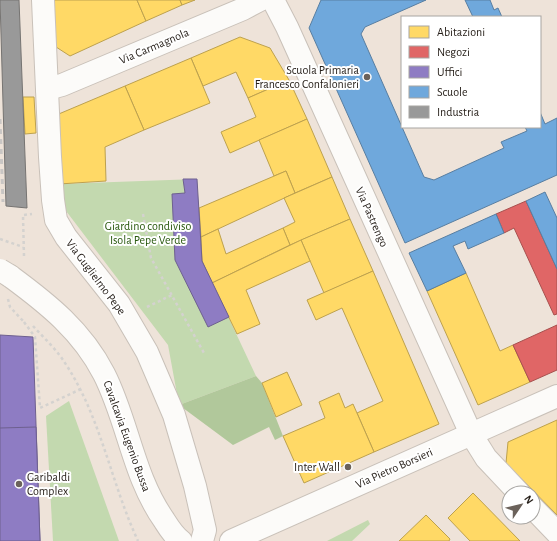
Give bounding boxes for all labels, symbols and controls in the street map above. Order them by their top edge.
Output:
legend [401,16,541,128]
street label: Via Carmagnola [117,26,191,66]
text: Abitazioni [437,26,485,38]
text: Negozi [437,46,470,58]
place label: Scuola Primaria Francesco Confalonieri [255,64,359,90]
text: Uffici [437,66,462,78]
marker: Scuola Primaria Francesco Confalonieri [362,72,372,82]
text: Scuole [437,86,468,98]
text: Industria [437,106,480,118]
street label: Via Pastrengo [353,185,391,249]
park label: Giardino condiviso Isola Pepe Verde [105,220,191,246]
street label: Via Guglielmo Pepe [64,237,128,317]
street label: Cavalcavia Eugenio Bussa [101,379,153,494]
street label: Via Pietro Borsieri [354,446,434,490]
place label: Inter Wall [294,461,340,473]
marker: Inter Wall [343,462,353,472]
place label: Garibaldi Complex [27,471,70,497]
marker: Garibaldi Complex [14,479,24,489]
north arrow [501,485,541,525]
text: N [522,493,535,506]

